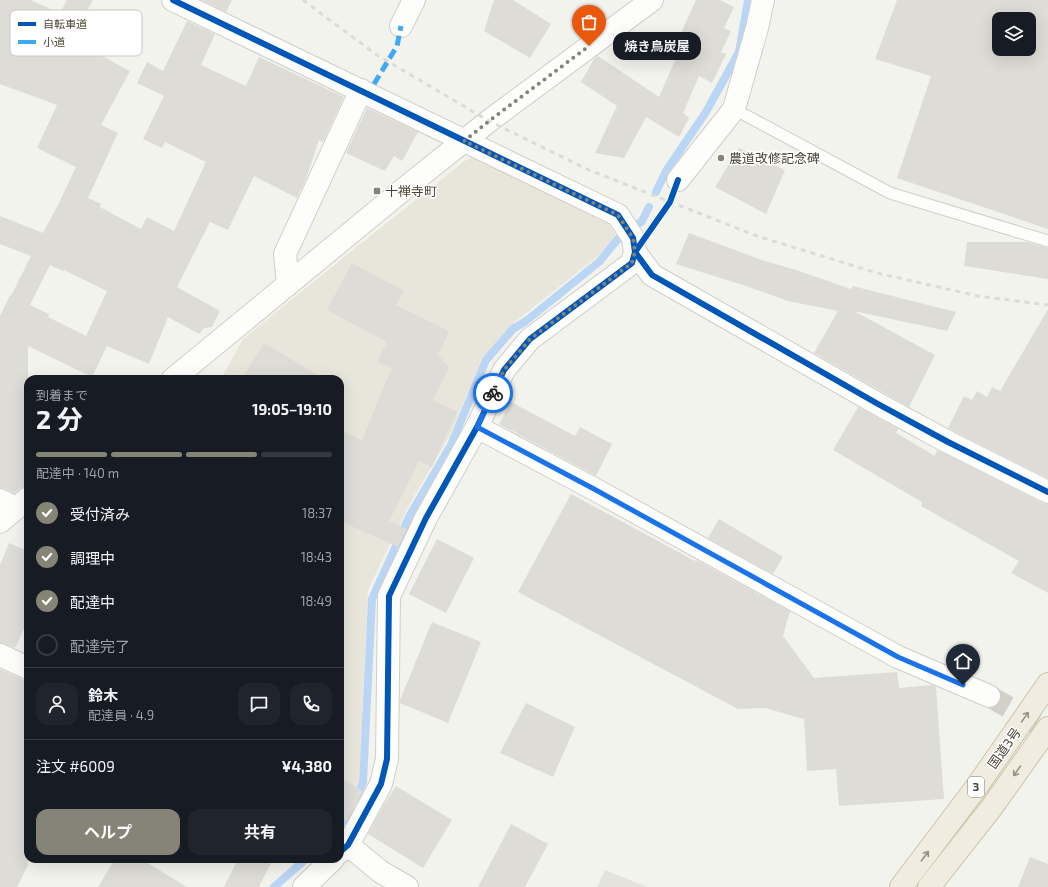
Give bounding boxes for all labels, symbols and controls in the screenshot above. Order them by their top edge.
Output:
pin [572,5,606,46]
legend [10,10,142,56]
icon: bag [578,11,600,33]
map controls [992,12,1036,56]
button: layers [992,12,1036,56]
text: 自転車道 [43,17,87,30]
callout: 焼き鳥炭屋 [613,32,701,60]
text: 小道 [43,35,65,48]
text: 焼き鳥炭屋 [624,38,690,54]
place label: 農道改修記念碑 [729,150,820,166]
marker: 農道改修記念碑 [716,153,726,163]
place label: 十禅寺町 [385,183,437,199]
marker: 十禅寺町 [372,186,382,196]
courier [473,373,513,413]
icon: bike [482,382,504,404]
text: 到着まで [36,387,88,403]
text: 19:05–19:10 [252,400,332,418]
text: 2 分 [36,403,83,434]
text: 配達中 · 140 m [36,465,119,481]
icon: check [36,502,58,524]
text: 受付済み [70,505,130,523]
text: 18:37 [302,505,332,521]
icon: check [36,546,58,568]
text: 調理中 [70,549,115,567]
text: 18:43 [301,549,332,565]
icon: check [36,590,58,612]
text: 配達中 [70,593,115,611]
text: 18:49 [300,593,332,609]
text: 配達完了 [70,637,130,655]
pin [946,644,980,685]
icon: home [952,650,974,672]
button: person [36,683,78,725]
button: chat [238,683,280,725]
button: phone [290,683,332,725]
text: 鈴木 [88,686,118,704]
text: 配達員 · 4.9 [88,707,154,723]
one-way arrow [1021,711,1029,722]
street label: 国道3号 [984,724,1024,772]
text: 注文 #6009 [36,757,115,775]
text: ¥4,380 [282,757,332,775]
one-way arrow [1013,766,1021,777]
road number: 3 [968,777,984,797]
button: ヘルプ [36,809,180,855]
button: 共有 [188,809,332,855]
one-way arrow [920,851,929,862]

